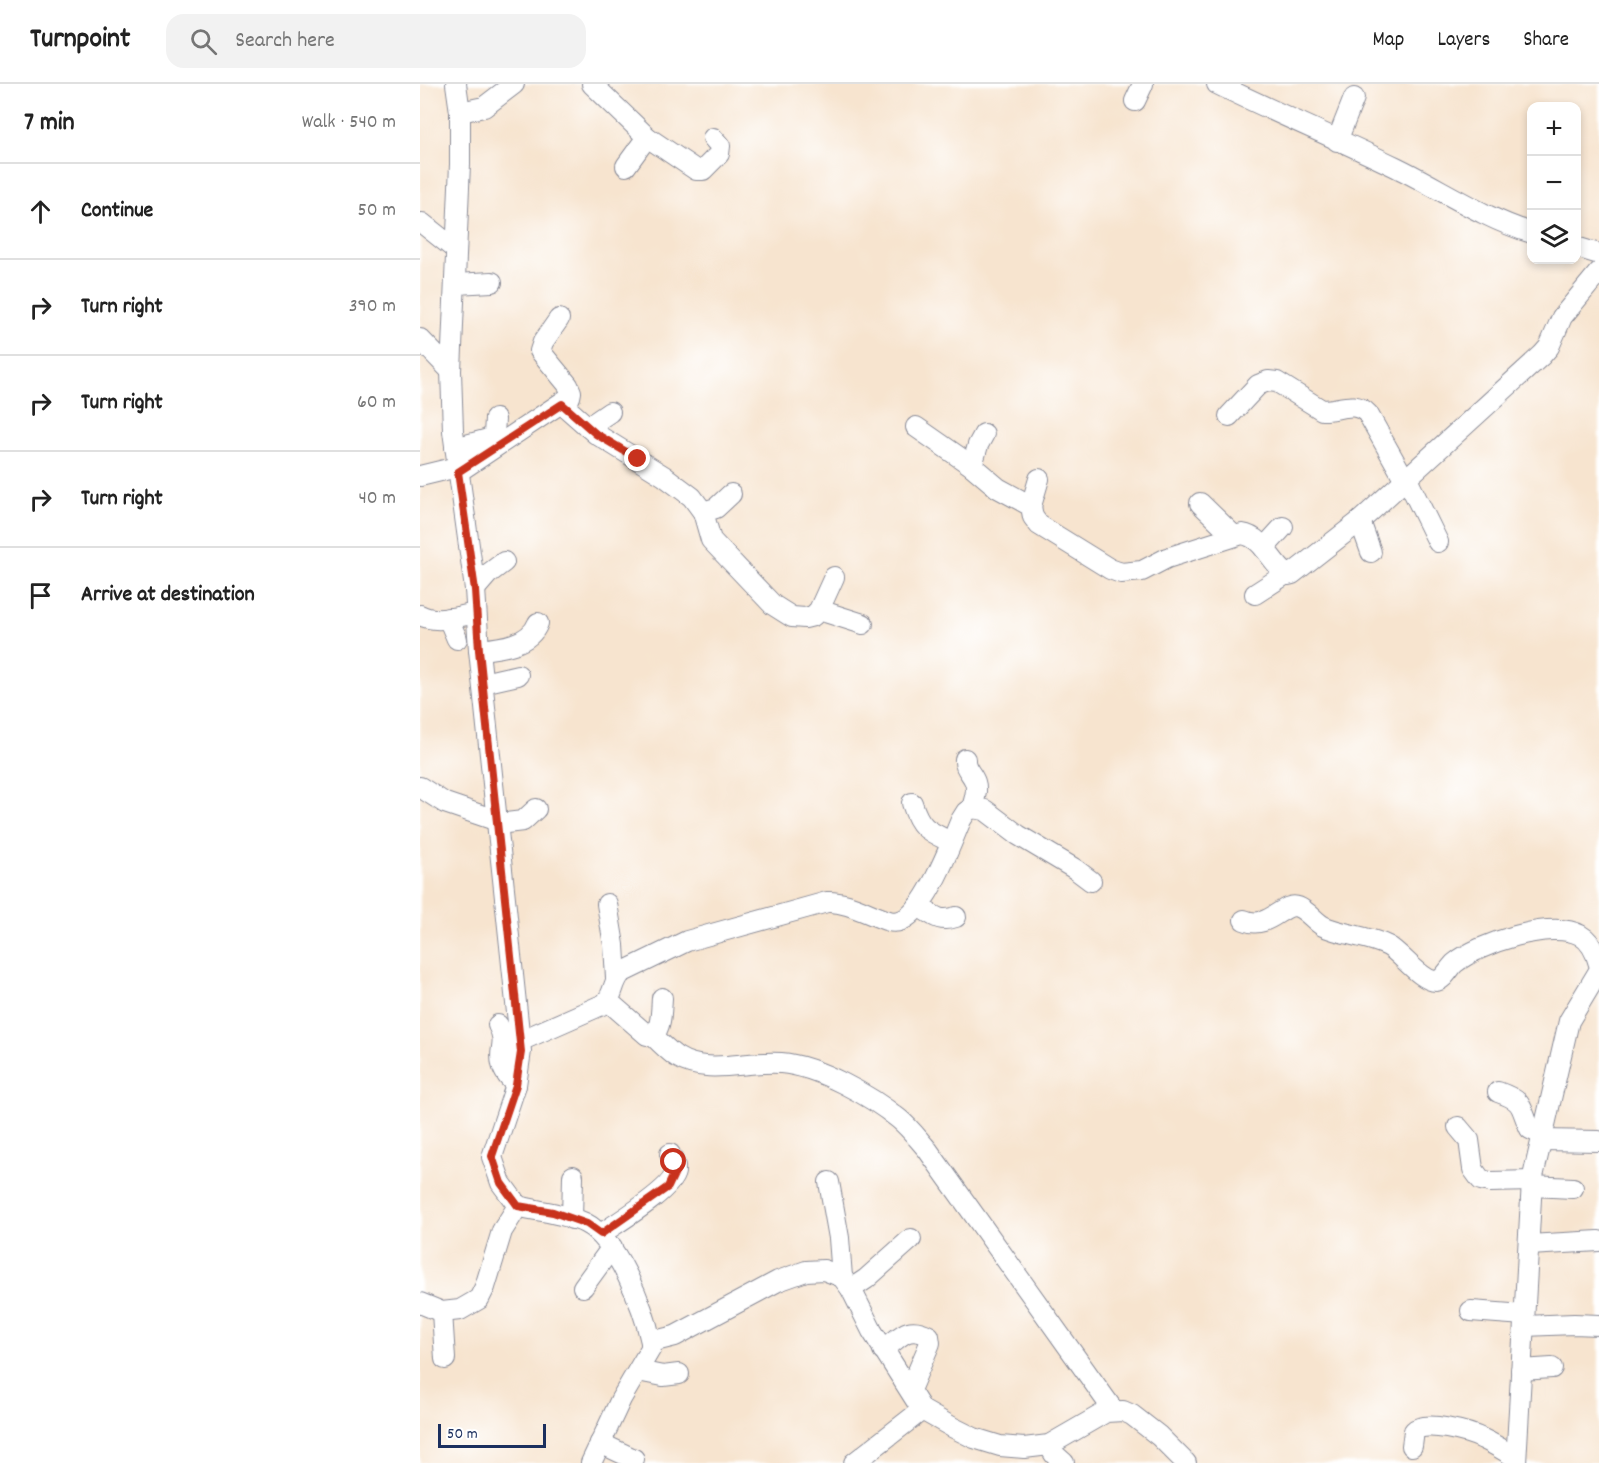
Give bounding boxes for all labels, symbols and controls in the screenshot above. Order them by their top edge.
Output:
search box [166,14,586,68]
text: Turnpoint [30,21,130,61]
icon: search [187,25,220,58]
text: Search here [235,26,335,57]
text: Map [1373,26,1404,56]
text: Layers [1437,26,1490,56]
text: Share [1523,26,1569,56]
map controls [1527,102,1581,264]
button: + [1527,102,1581,156]
text: 7 min [24,105,75,142]
text: Walk · 540 m [302,109,396,137]
button: − [1527,156,1581,210]
icon: ahead [24,195,57,228]
text: Continue [81,196,153,227]
text: 50 m [358,197,396,225]
button: layers [1527,210,1581,264]
icon: right [24,291,57,324]
text: Turn right [81,292,163,323]
text: 390 m [349,293,396,321]
icon: right [24,387,57,420]
text: Turn right [81,388,163,419]
text: 60 m [357,389,396,417]
route end [624,445,650,471]
icon: right [24,483,57,516]
text: Turn right [81,484,163,515]
text: 40 m [358,485,396,513]
icon: arrive [24,579,57,612]
text: Arrive at destination [81,580,255,611]
route start [660,1148,686,1174]
scale bar [438,1421,546,1448]
text: 50 m [447,1423,478,1446]

